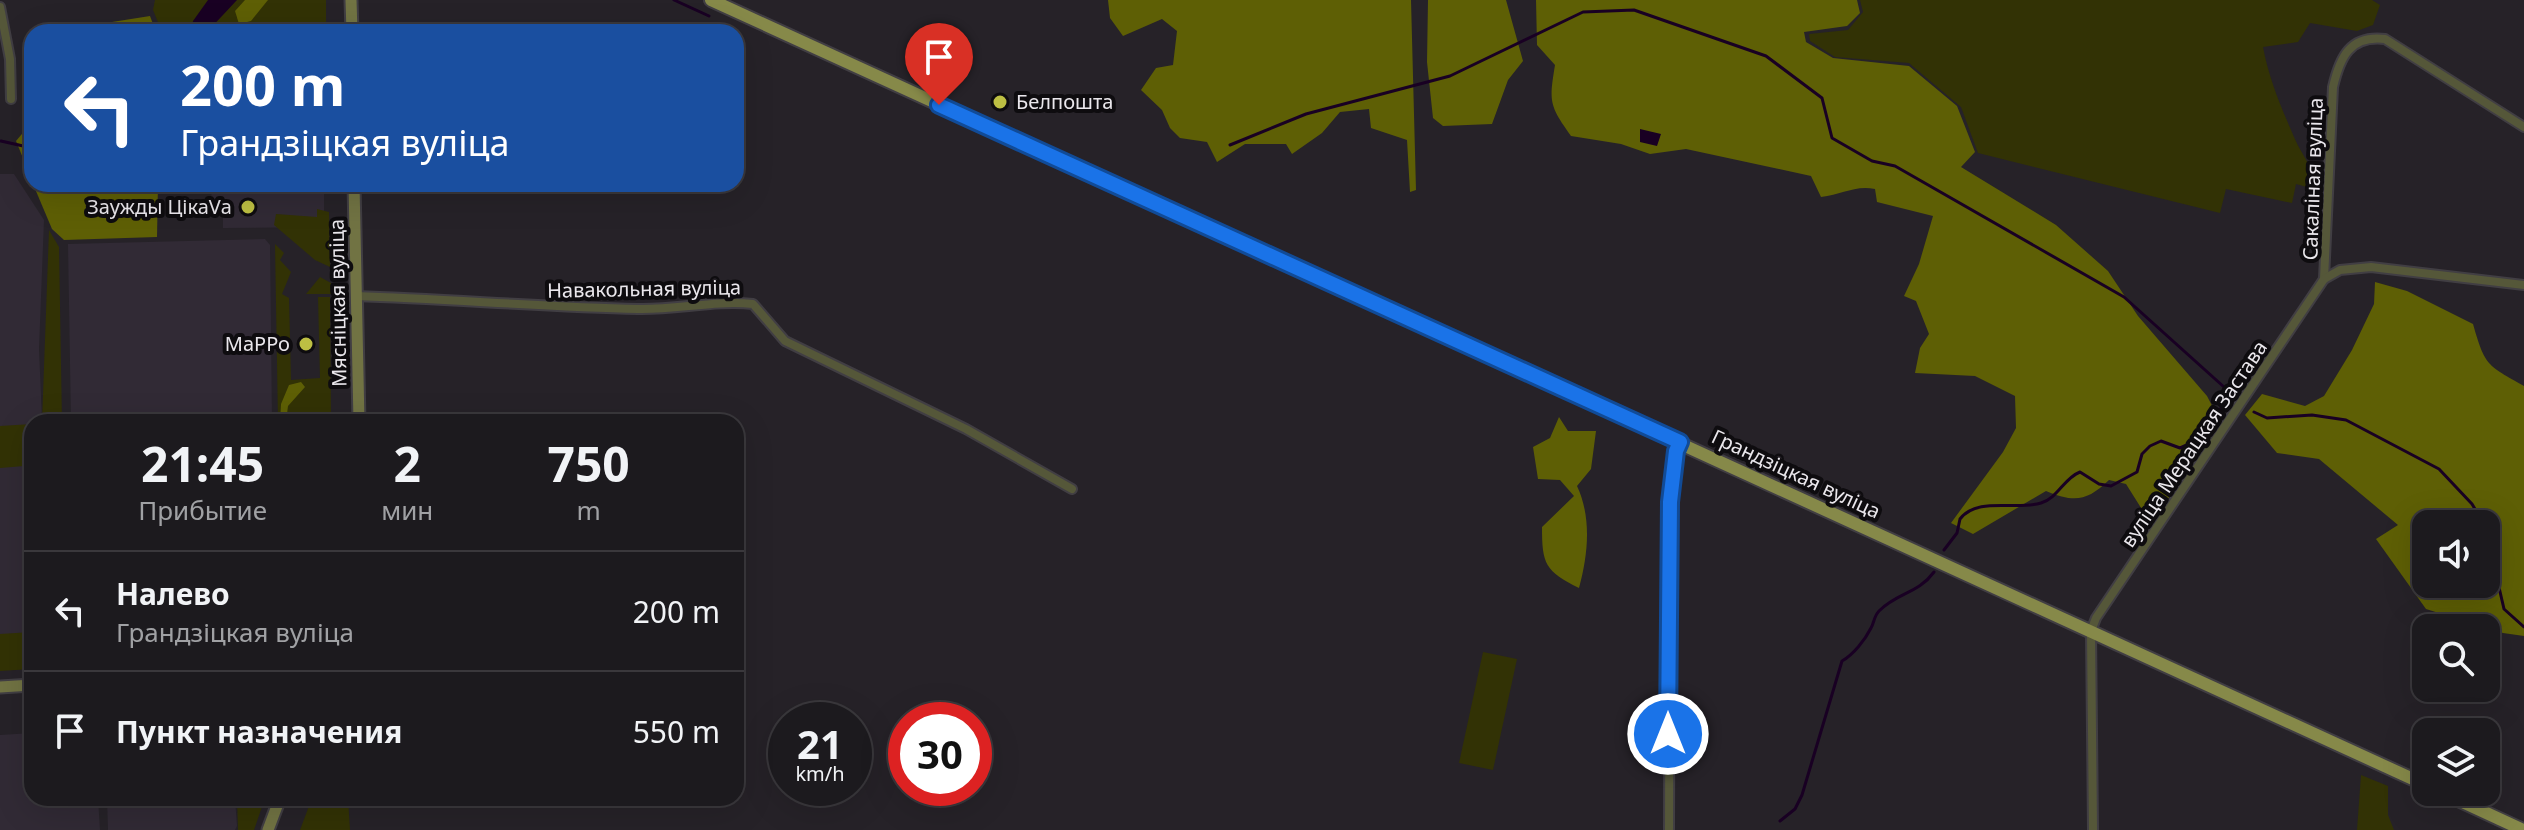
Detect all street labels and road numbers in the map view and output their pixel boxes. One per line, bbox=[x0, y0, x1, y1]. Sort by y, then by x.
street label: Сакаліная вуліца bbox=[2296, 97, 2329, 261]
street label: Мясніцкая вуліца bbox=[323, 219, 352, 387]
street label: Навакольная вуліца bbox=[547, 273, 741, 304]
street label: вуліца Мерацкая Застава bbox=[2114, 335, 2273, 552]
street label: Грандзіцкая вуліца bbox=[1708, 423, 1885, 524]

